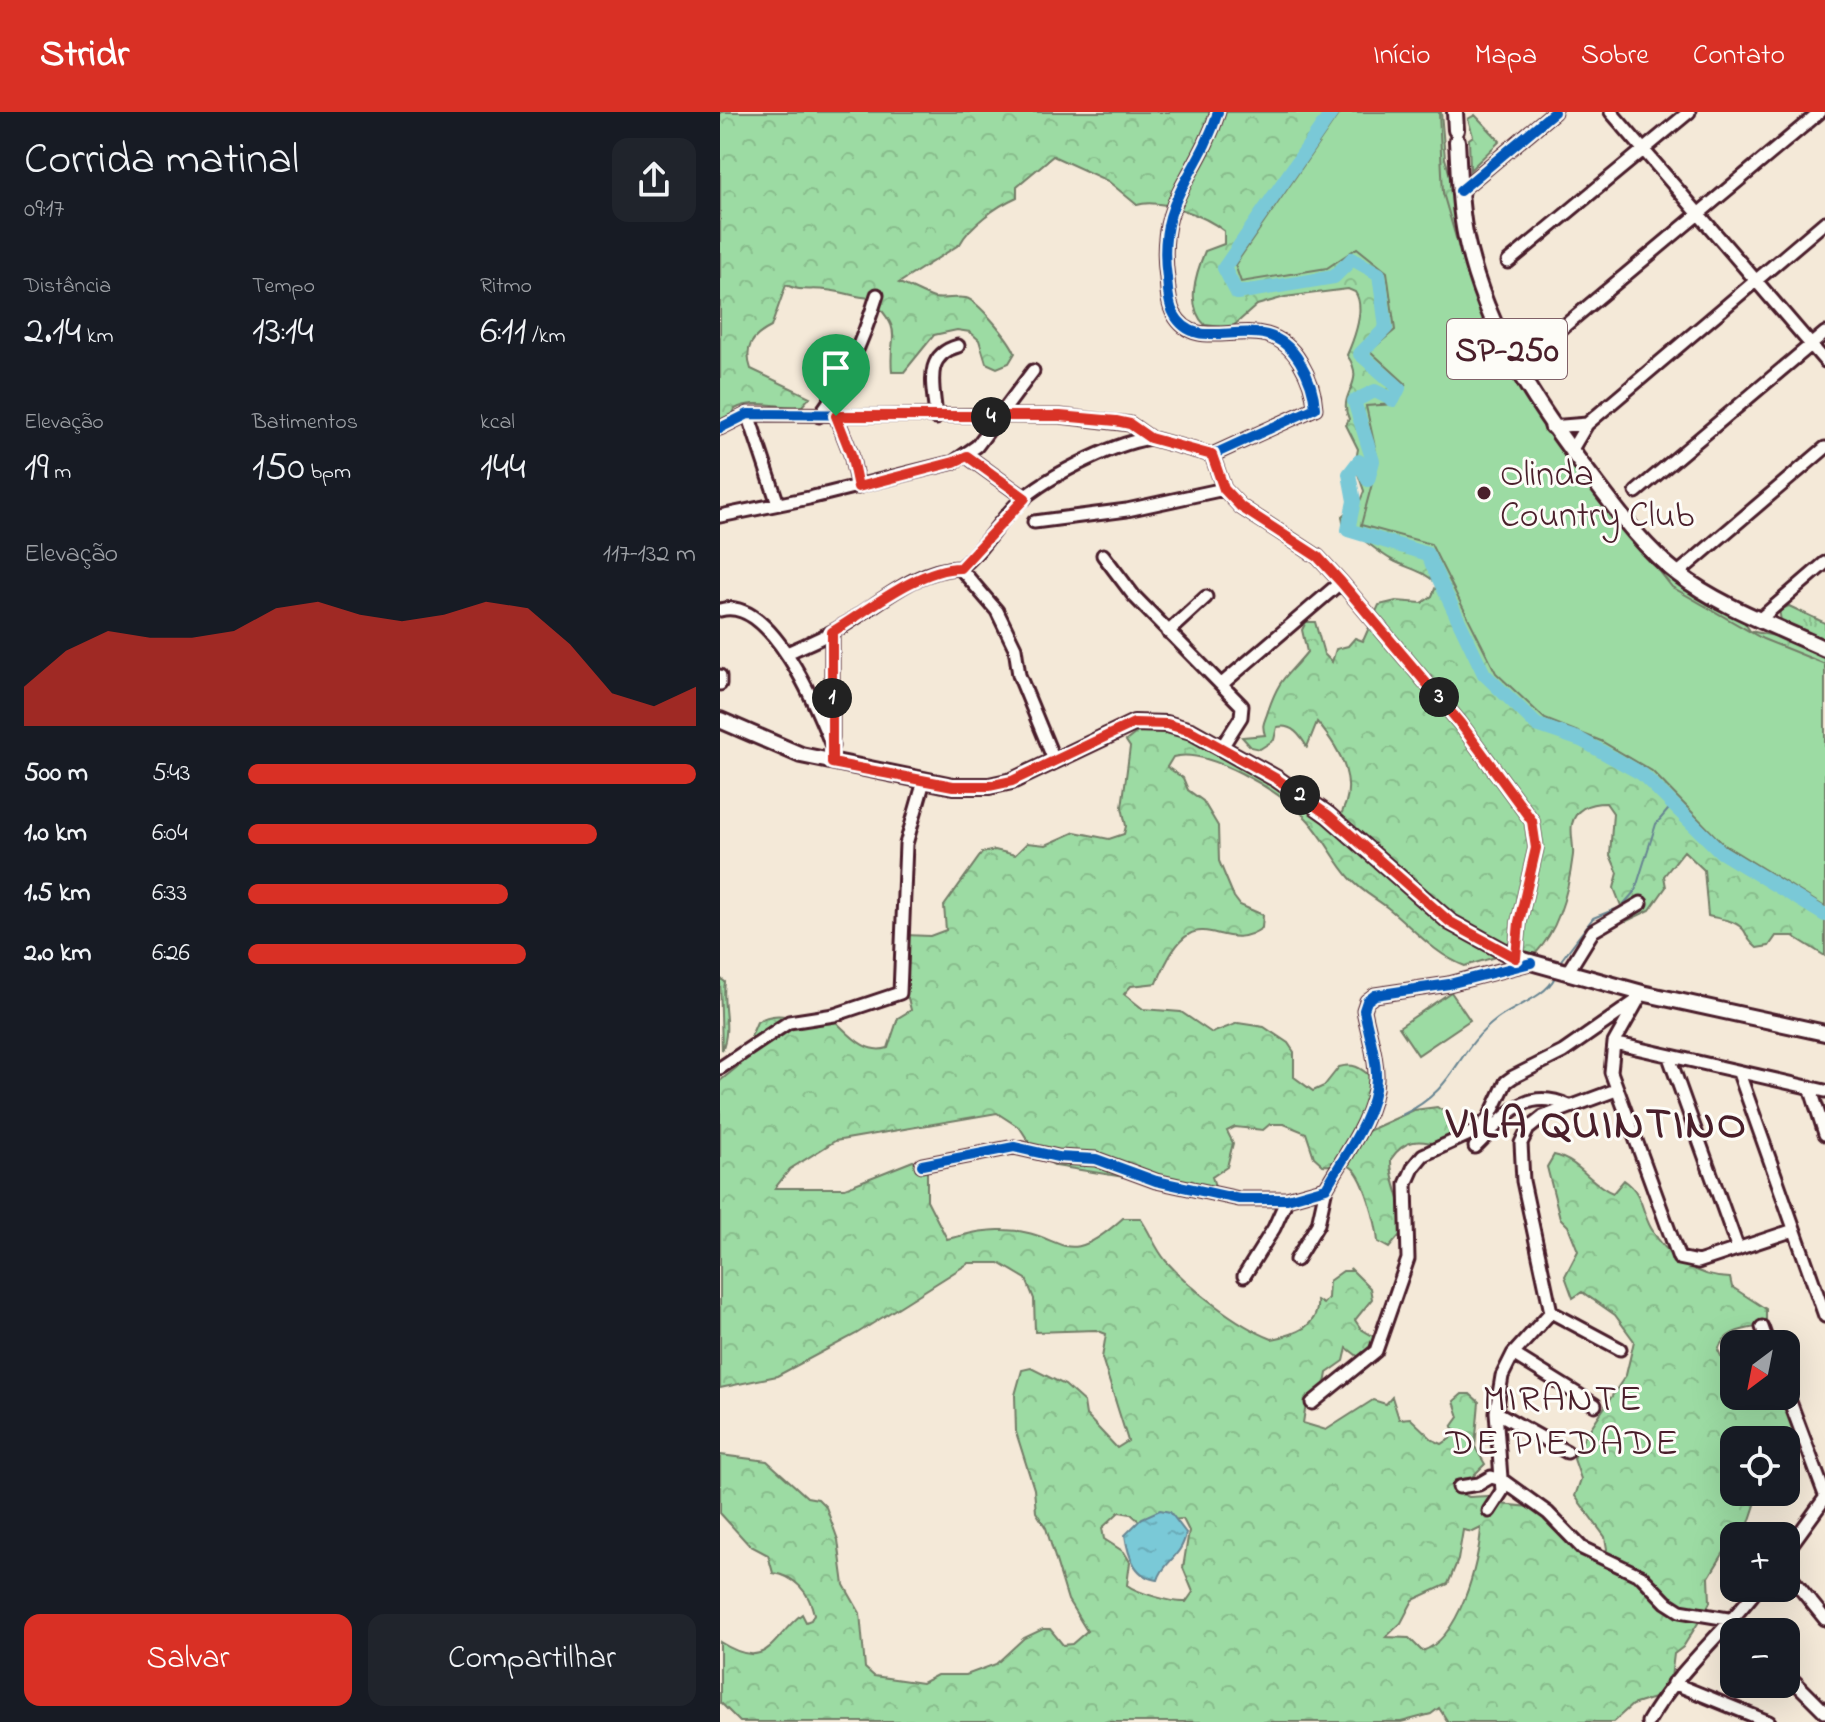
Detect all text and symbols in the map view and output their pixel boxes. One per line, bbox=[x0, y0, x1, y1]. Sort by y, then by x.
text: Stridr bbox=[40, 28, 129, 84]
text: Início bbox=[1373, 36, 1431, 77]
text: Mapa bbox=[1475, 36, 1537, 77]
text: Sobre bbox=[1581, 36, 1649, 77]
text: Contato bbox=[1693, 36, 1785, 77]
text: Corrida matinal bbox=[24, 129, 299, 193]
button: share bbox=[612, 138, 696, 222]
text: 09:17 bbox=[24, 191, 64, 229]
text: Distância bbox=[24, 271, 111, 303]
text: Tempo bbox=[252, 271, 315, 303]
text: Ritmo bbox=[480, 271, 532, 303]
text: 2.14 bbox=[24, 303, 81, 362]
text: 13:14 bbox=[252, 303, 314, 362]
text: 6:11 bbox=[480, 303, 526, 362]
road number: SP-250 bbox=[1447, 319, 1567, 379]
text: km bbox=[81, 321, 113, 353]
text: /km bbox=[526, 321, 565, 353]
pin bbox=[802, 334, 870, 416]
icon: arrive bbox=[814, 346, 858, 390]
pin: 4 bbox=[971, 397, 1011, 437]
text: 4 bbox=[986, 401, 996, 433]
text: Elevação bbox=[24, 407, 104, 439]
text: Batimentos bbox=[252, 407, 358, 439]
text: kcal bbox=[480, 407, 515, 439]
text: 19 bbox=[24, 439, 49, 498]
text: 150 bbox=[252, 439, 305, 498]
text: 144 bbox=[480, 439, 526, 498]
place label: Olinda Country Club bbox=[1500, 450, 1694, 544]
text: m bbox=[49, 457, 71, 489]
text: bpm bbox=[305, 457, 351, 489]
marker: Olinda Country Club bbox=[1475, 484, 1493, 502]
text: Elevação bbox=[24, 536, 118, 574]
text: 117–132 m bbox=[603, 536, 696, 574]
pin: 3 bbox=[1419, 677, 1459, 717]
pin: 1 bbox=[812, 678, 852, 718]
text: 3 bbox=[1434, 681, 1444, 713]
text: 1 bbox=[829, 682, 836, 714]
text: 500 m bbox=[24, 755, 88, 793]
text: 5:43 bbox=[152, 755, 191, 793]
pin: 2 bbox=[1280, 775, 1320, 815]
text: 2 bbox=[1295, 779, 1305, 811]
text: 1.0 km bbox=[24, 815, 87, 853]
text: 6:04 bbox=[152, 815, 188, 853]
text: 1.5 km bbox=[24, 875, 91, 913]
text: 6:33 bbox=[152, 875, 187, 913]
text: 2.0 km bbox=[24, 935, 92, 973]
text: 6:26 bbox=[152, 935, 190, 973]
district label: VILA QUINTINO bbox=[1445, 1094, 1748, 1158]
north arrow bbox=[1720, 1330, 1800, 1410]
map controls bbox=[1720, 1330, 1800, 1698]
district label: MIRANTE DE PIEDADE bbox=[1445, 1373, 1680, 1473]
button: locate bbox=[1720, 1426, 1800, 1506]
button: + bbox=[1720, 1522, 1800, 1602]
button: Salvar bbox=[24, 1614, 352, 1706]
button: Compartilhar bbox=[368, 1614, 696, 1706]
button: − bbox=[1720, 1618, 1800, 1698]

